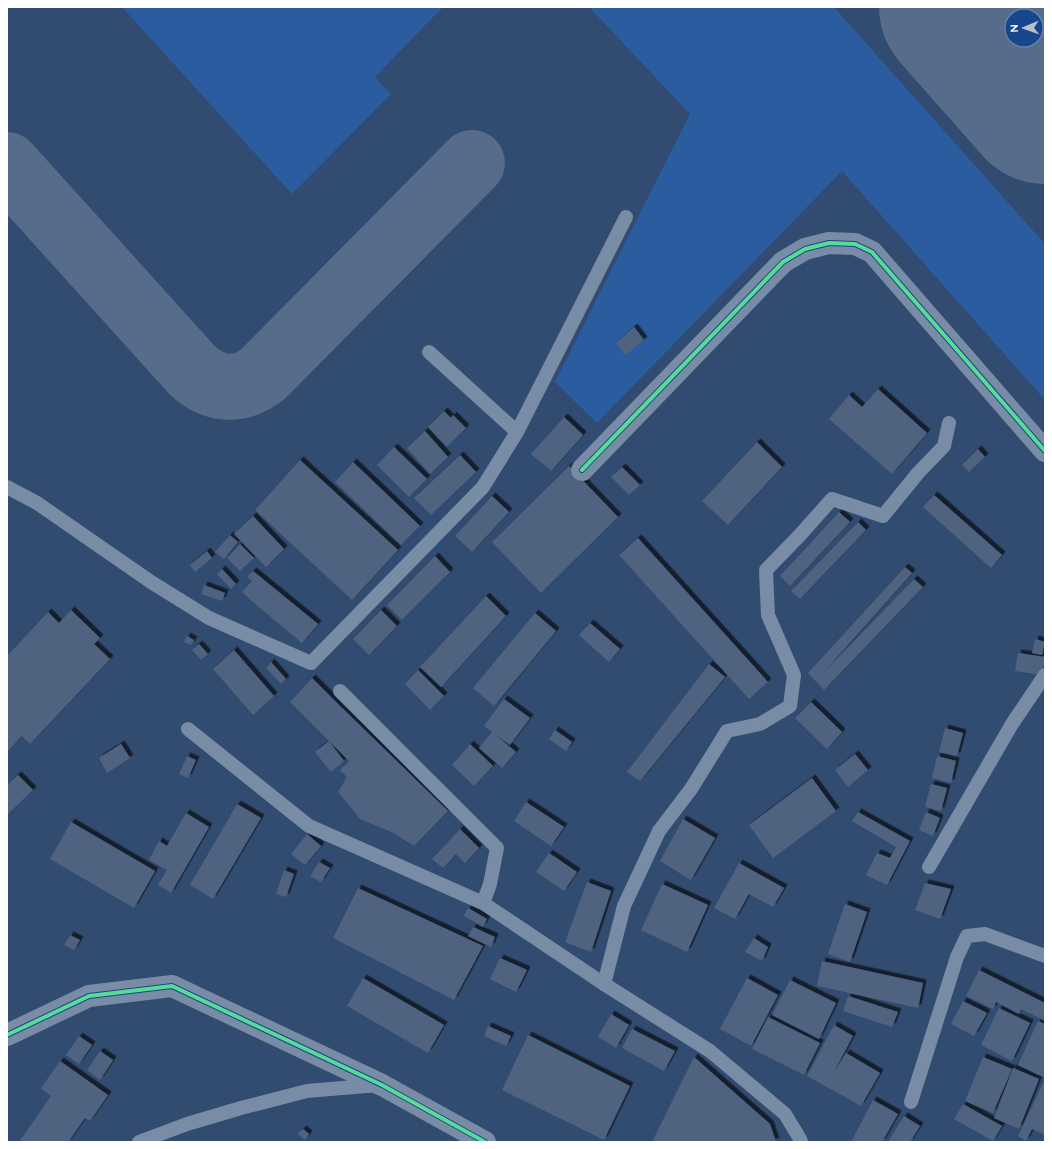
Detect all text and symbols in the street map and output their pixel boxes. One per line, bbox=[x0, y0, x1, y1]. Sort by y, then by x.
north arrow bbox=[1004, 8, 1044, 48]
text: N bbox=[1007, 24, 1021, 33]

